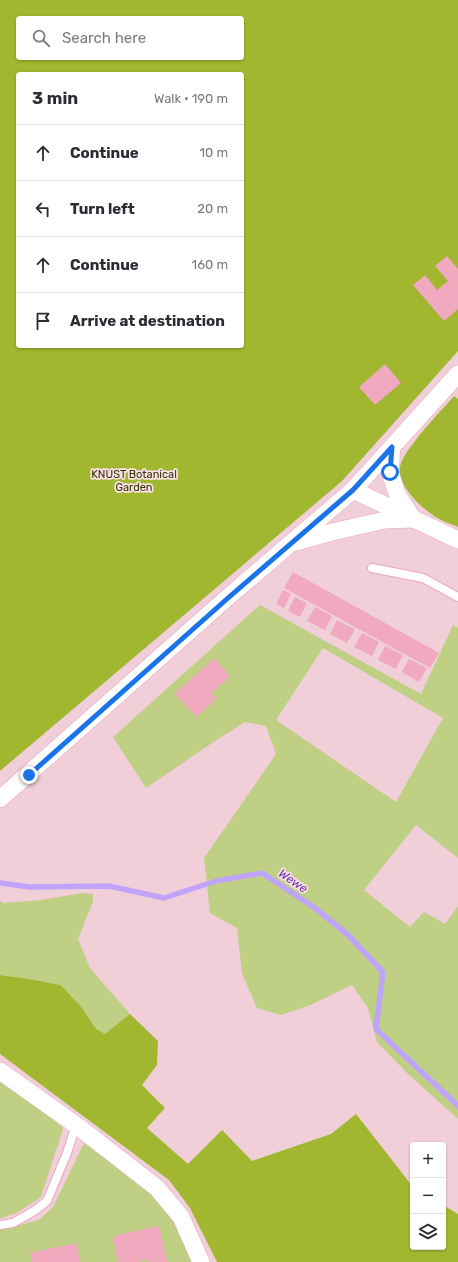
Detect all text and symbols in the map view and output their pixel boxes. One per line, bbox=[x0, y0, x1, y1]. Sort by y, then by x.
search box bbox=[16, 16, 244, 60]
icon: search bbox=[30, 27, 52, 49]
text: Search here bbox=[62, 29, 146, 47]
text: 3 min bbox=[32, 88, 78, 108]
text: Walk · 190 m bbox=[154, 91, 228, 106]
icon: ahead bbox=[32, 142, 54, 164]
text: Continue bbox=[70, 144, 139, 162]
text: 10 m bbox=[199, 145, 228, 160]
icon: left bbox=[32, 198, 54, 220]
text: Turn left bbox=[70, 200, 135, 218]
text: 20 m bbox=[197, 201, 228, 216]
icon: ahead bbox=[32, 254, 54, 276]
text: Continue bbox=[70, 256, 139, 274]
text: 160 m bbox=[192, 257, 228, 272]
icon: arrive bbox=[32, 310, 54, 332]
text: Arrive at destination bbox=[70, 312, 225, 330]
route start bbox=[381, 463, 399, 481]
park label: KNUST Botanical Garden bbox=[91, 468, 177, 494]
route end bbox=[20, 766, 38, 784]
water label: Wewe bbox=[276, 866, 310, 896]
map controls bbox=[410, 1142, 446, 1250]
button: + bbox=[410, 1142, 446, 1178]
button: − bbox=[410, 1178, 446, 1214]
button: layers bbox=[410, 1214, 446, 1250]

